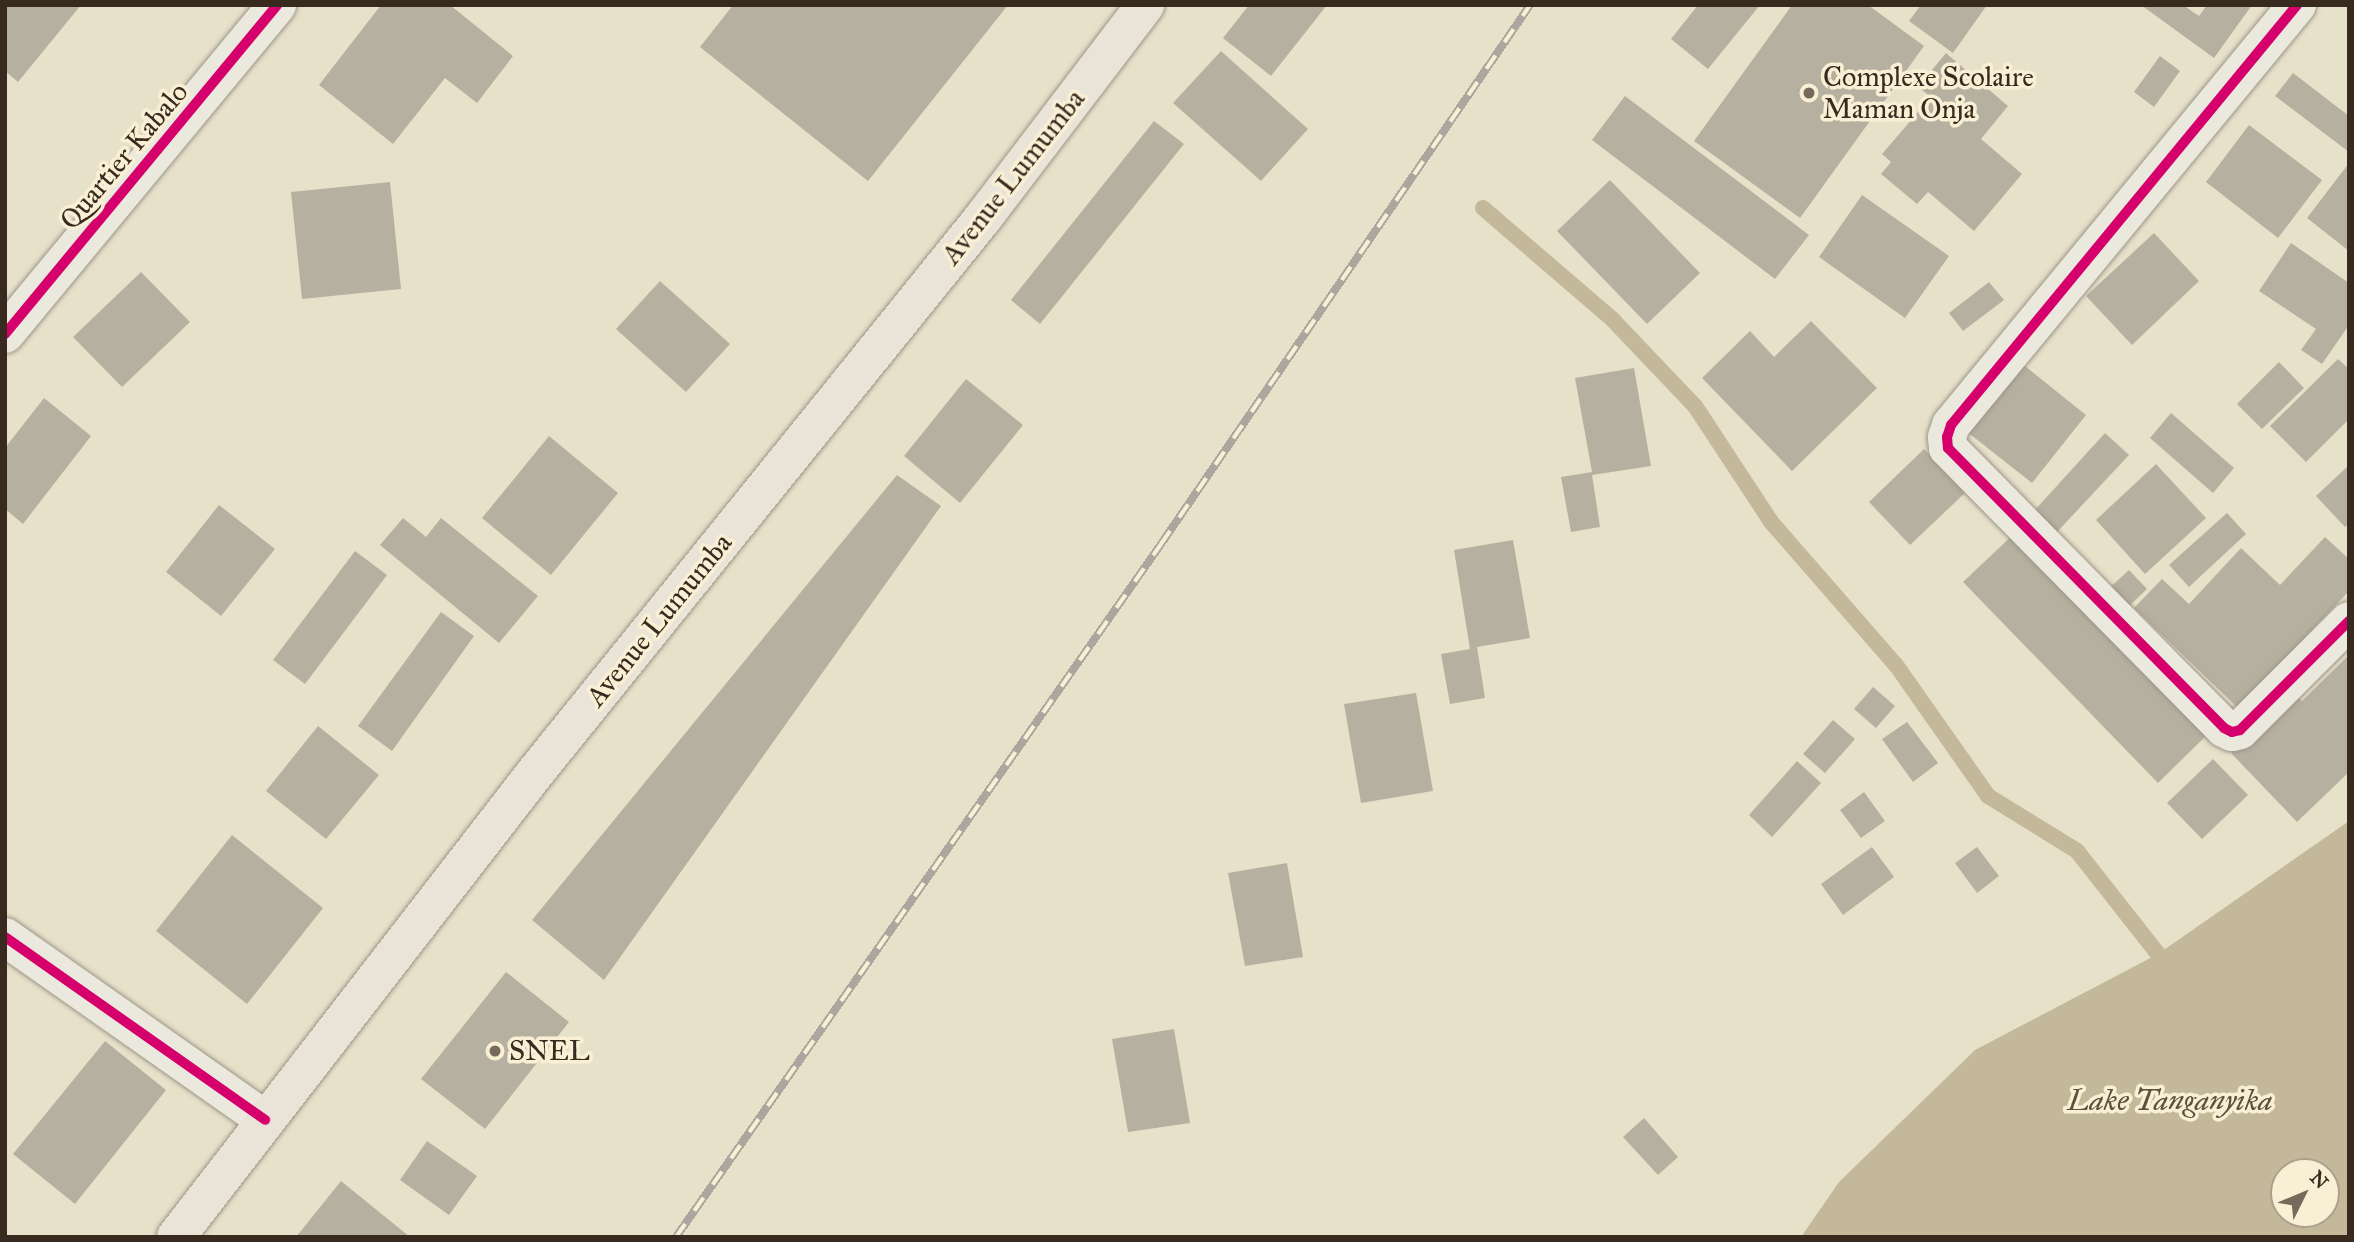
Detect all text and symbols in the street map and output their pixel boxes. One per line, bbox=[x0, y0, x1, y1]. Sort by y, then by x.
place label: Complexe Scolaire Maman Onja bbox=[1823, 60, 2034, 126]
street label: Quartier Kabalo bbox=[53, 76, 195, 236]
street label: Avenue Lumumba bbox=[934, 83, 1092, 271]
marker: Complexe Scolaire Maman Onja bbox=[1801, 85, 1817, 101]
street label: Avenue Lumumba bbox=[579, 527, 739, 713]
place label: SNEL bbox=[509, 1034, 590, 1068]
marker: SNEL bbox=[487, 1043, 503, 1059]
water label: Lake Tanganyika bbox=[2067, 1082, 2273, 1118]
north arrow bbox=[2270, 1158, 2340, 1228]
text: N bbox=[2305, 1166, 2333, 1193]

